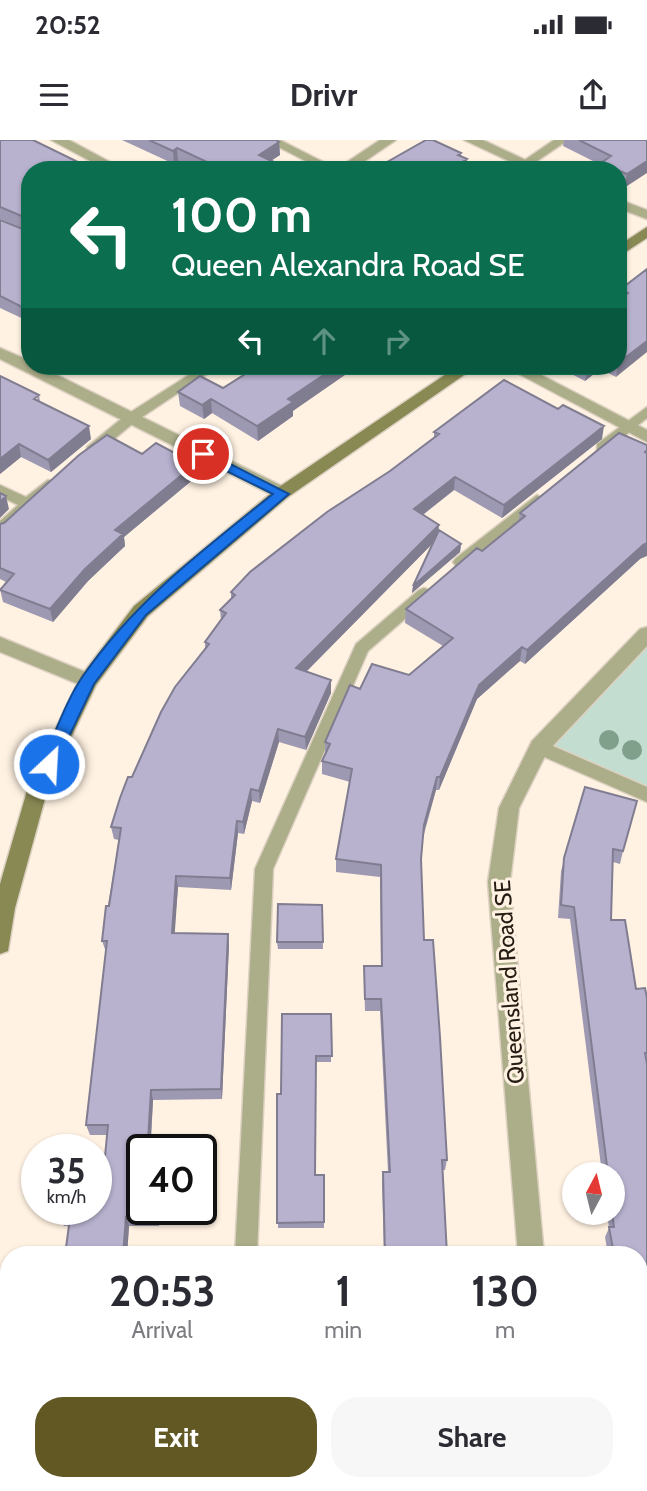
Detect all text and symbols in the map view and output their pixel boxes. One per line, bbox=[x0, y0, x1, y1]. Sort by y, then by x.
text: 20:52 bbox=[35, 9, 101, 41]
text: Drivr bbox=[290, 75, 357, 114]
icon: menu bbox=[35, 76, 73, 114]
icon: share bbox=[574, 76, 612, 114]
text: 100 m bbox=[171, 185, 312, 244]
icon: left bbox=[56, 189, 147, 280]
text: Queen Alexandra Road SE bbox=[171, 245, 525, 284]
icon: left bbox=[232, 322, 270, 360]
icon: ahead bbox=[305, 322, 343, 360]
icon: right bbox=[378, 322, 416, 360]
pin bbox=[173, 424, 233, 484]
icon: arrive bbox=[184, 435, 222, 473]
position arrow bbox=[12, 727, 86, 801]
street label: Queensland Road SE bbox=[488, 879, 530, 1085]
speed limit sign: 40 bbox=[126, 1134, 217, 1225]
text: 35 bbox=[48, 1149, 85, 1192]
north arrow bbox=[562, 1162, 625, 1225]
map controls bbox=[562, 1162, 625, 1225]
text: km/h bbox=[47, 1186, 86, 1208]
text: 20:53 bbox=[109, 1265, 215, 1317]
text: 1 bbox=[336, 1265, 351, 1317]
text: 130 bbox=[471, 1265, 539, 1317]
text: Arrival bbox=[132, 1316, 193, 1344]
text: min bbox=[324, 1316, 362, 1344]
text: m bbox=[495, 1316, 515, 1344]
button: Exit bbox=[35, 1397, 317, 1477]
button: Share bbox=[331, 1397, 613, 1477]

